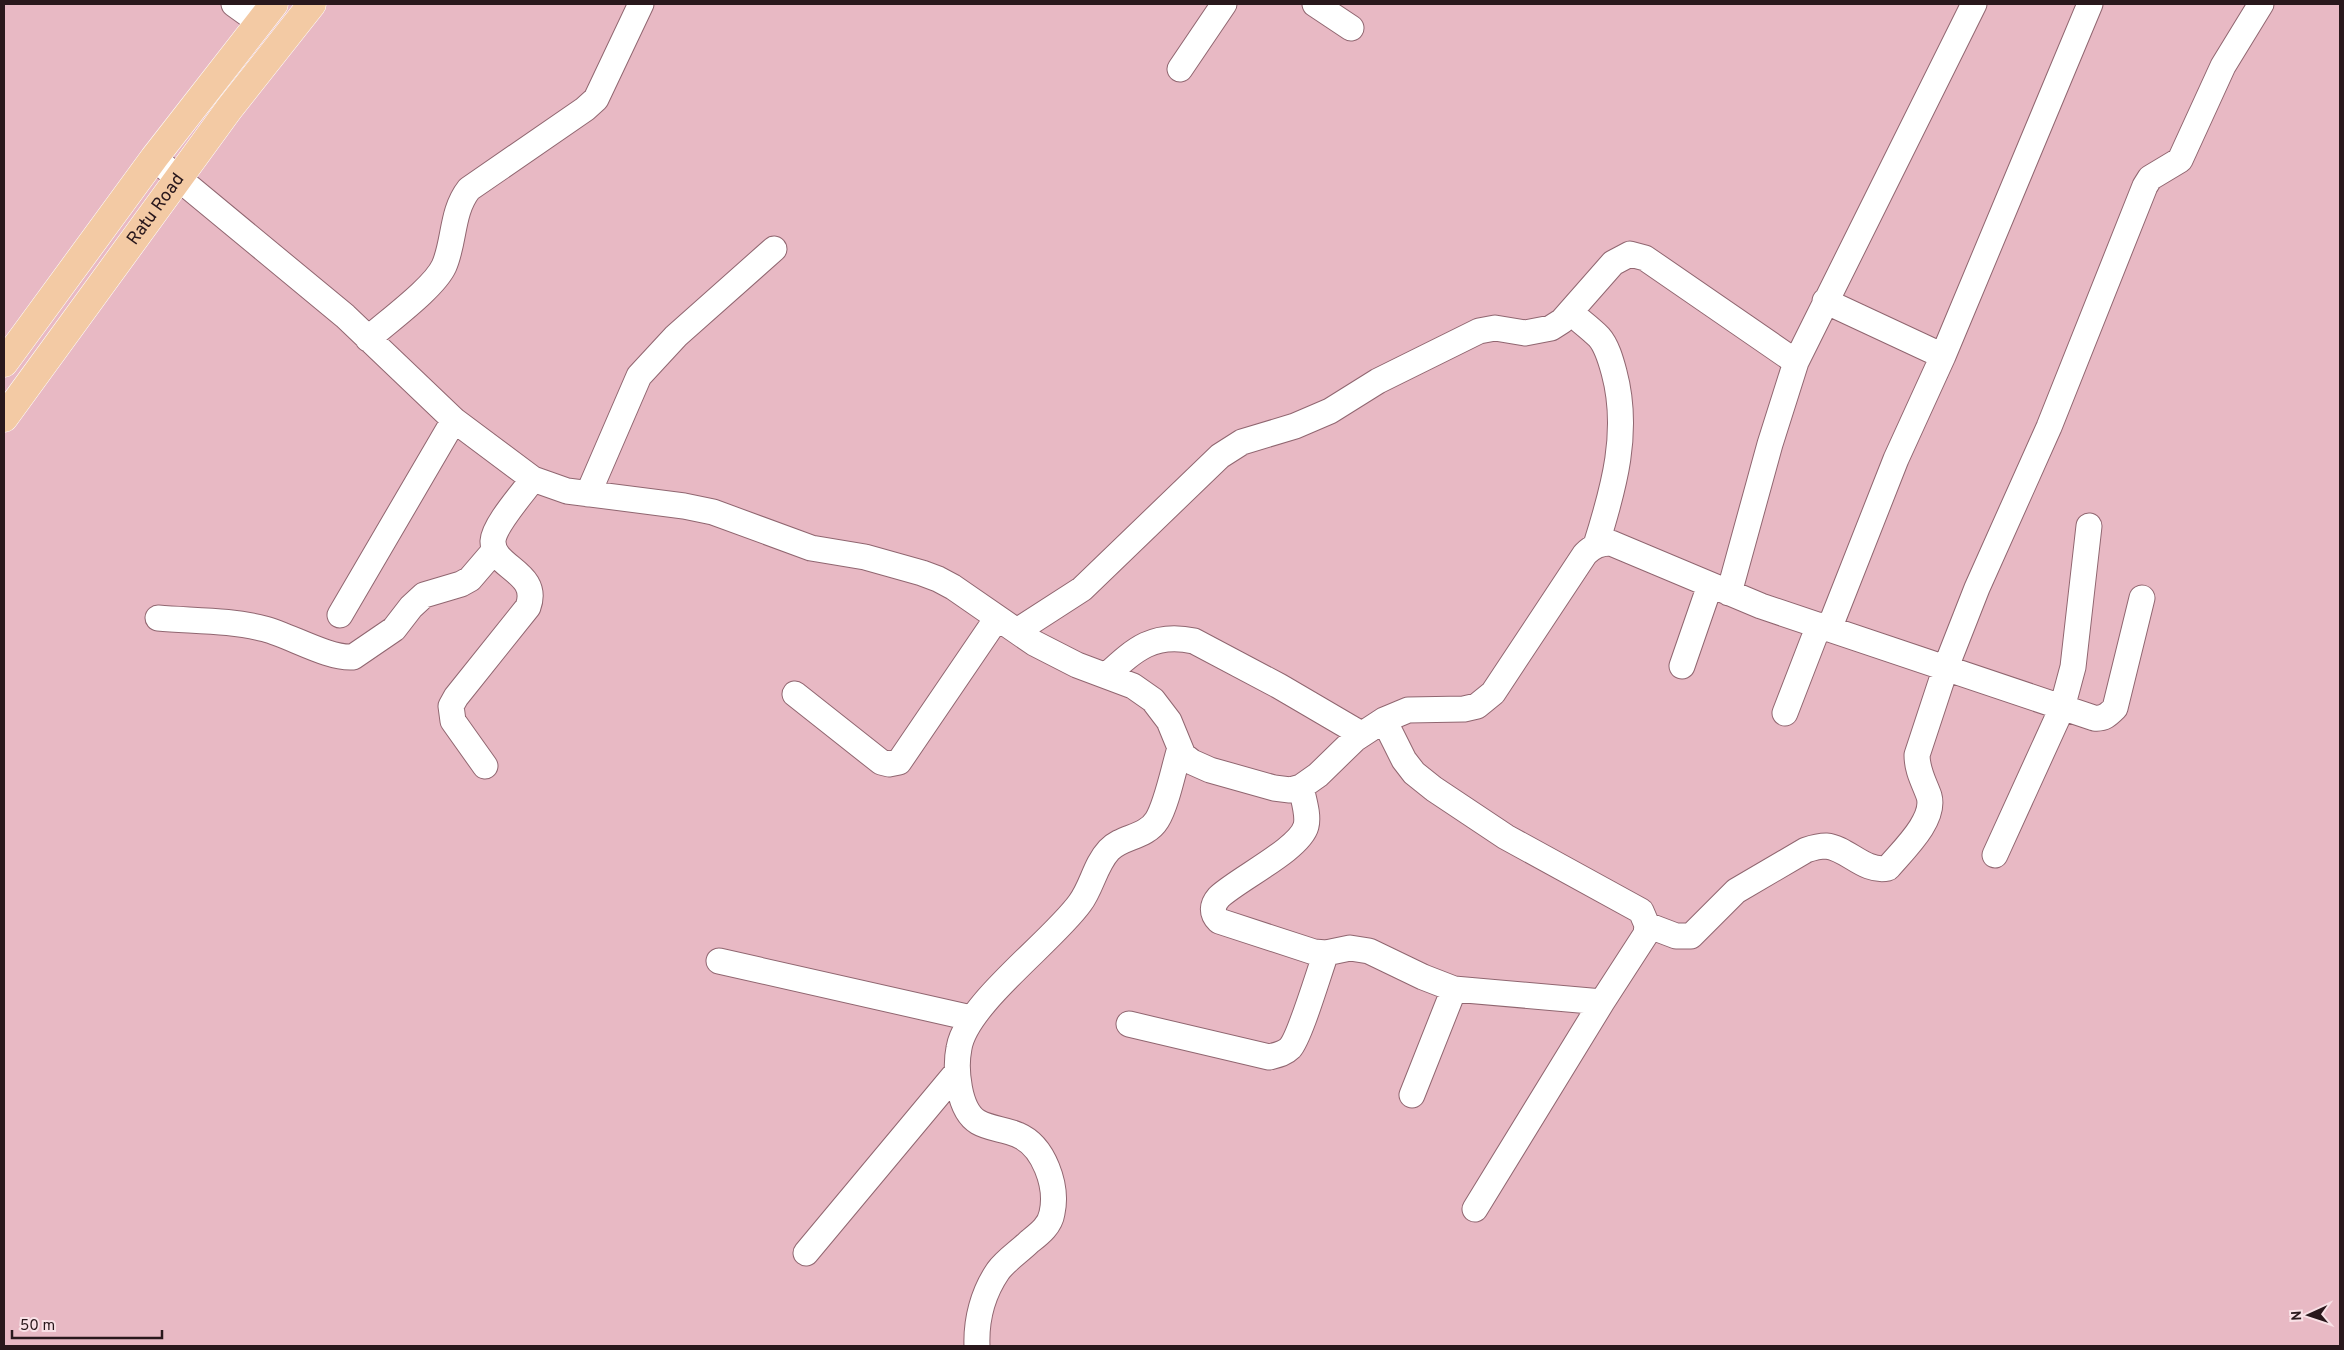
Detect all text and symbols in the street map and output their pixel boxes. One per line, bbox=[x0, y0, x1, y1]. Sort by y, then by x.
street label: Ratu Road bbox=[122, 169, 190, 250]
north arrow bbox=[2284, 1290, 2334, 1340]
scale bar bbox=[12, 1308, 162, 1340]
text: N bbox=[2289, 1310, 2306, 1321]
text: 50 m bbox=[20, 1317, 55, 1336]

